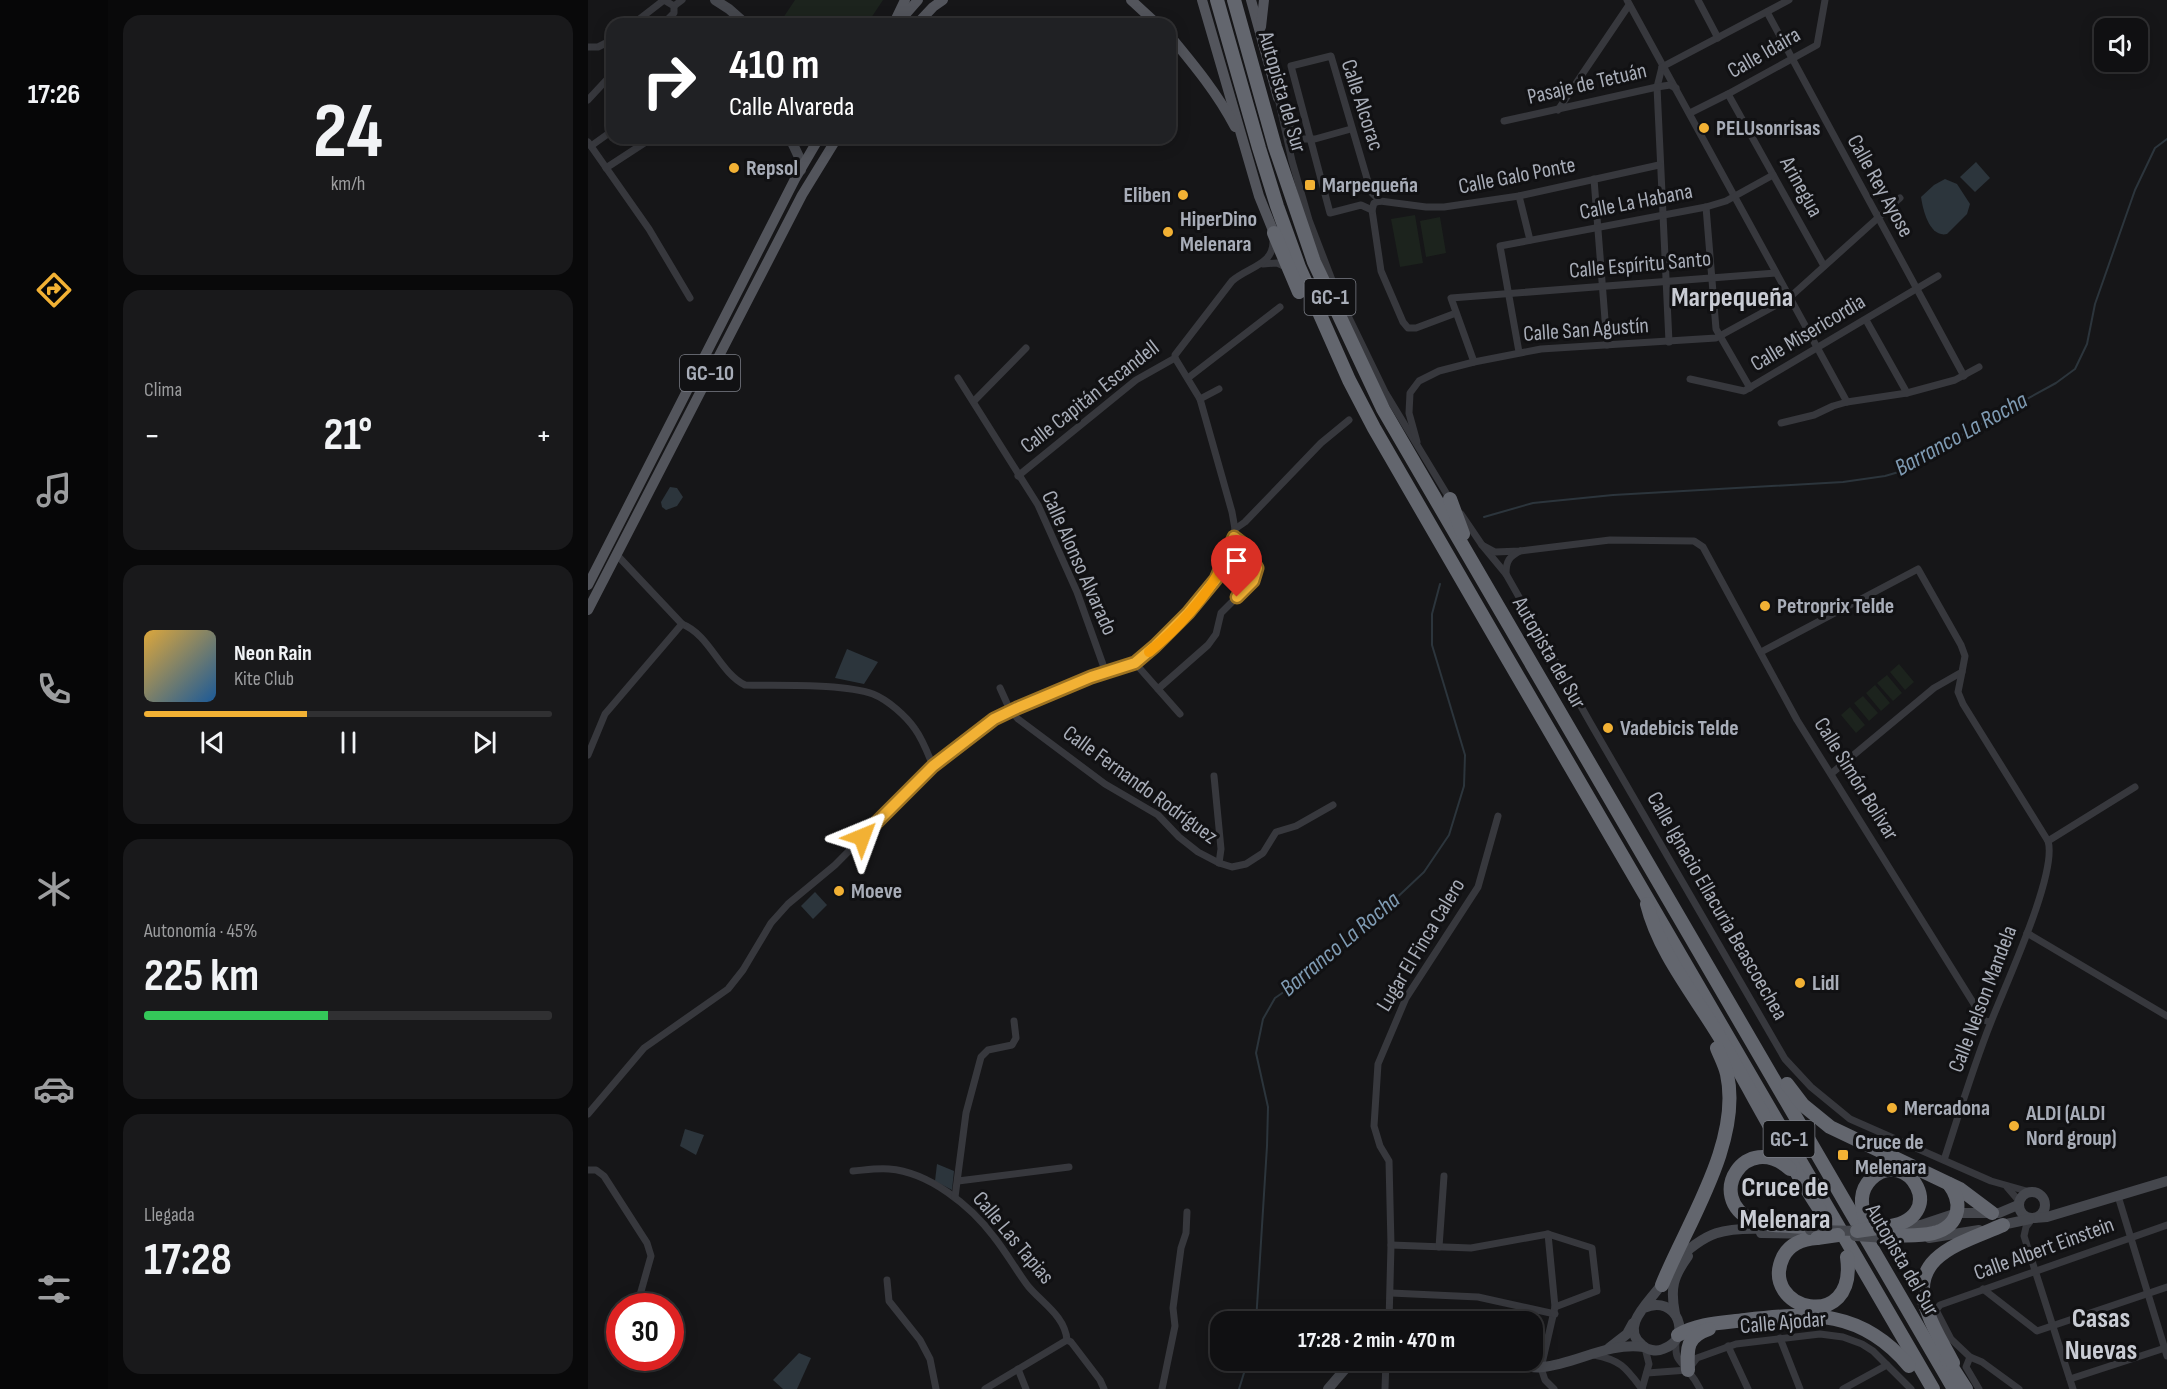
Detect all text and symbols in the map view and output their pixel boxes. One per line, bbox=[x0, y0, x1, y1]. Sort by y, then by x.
map controls bbox=[2094, 18, 2148, 72]
button: sound bbox=[2094, 18, 2148, 72]
street label: Calle Idaira bbox=[1723, 21, 1805, 85]
street label: Autopista del Sur bbox=[1252, 27, 1312, 156]
text: 410 m bbox=[729, 40, 819, 91]
icon: right bbox=[630, 42, 708, 120]
street label: Calle Alcorac bbox=[1335, 56, 1389, 154]
street label: Pasaje de Tetuán bbox=[1525, 57, 1649, 111]
text: 17:26 bbox=[28, 79, 80, 111]
text: 24 bbox=[313, 86, 383, 179]
text: Calle Alvareda bbox=[729, 91, 854, 123]
place label: PELUsonrisas bbox=[1716, 115, 1820, 142]
marker: PELUsonrisas bbox=[1697, 121, 1711, 135]
street label: Calle Rey Ayose bbox=[1841, 130, 1919, 242]
street label: Calle Galo Ponte bbox=[1456, 151, 1578, 201]
street label: Arinegua bbox=[1773, 151, 1829, 222]
place label: Repsol bbox=[746, 155, 798, 182]
marker: Repsol bbox=[727, 161, 741, 175]
text: km/h bbox=[331, 172, 365, 196]
place label: Marpequeña bbox=[1322, 172, 1418, 199]
marker: Marpequeña bbox=[1303, 178, 1317, 192]
street label: Calle La Habana bbox=[1577, 178, 1695, 226]
place label: Eliben bbox=[1123, 182, 1171, 209]
marker: Eliben bbox=[1176, 188, 1190, 202]
place label: HiperDino Melenara bbox=[1180, 206, 1257, 258]
marker: HiperDino Melenara bbox=[1161, 225, 1175, 239]
street label: Calle Espíritu Santo bbox=[1568, 245, 1712, 285]
icon: directions bbox=[33, 269, 75, 311]
road number: GC-1 bbox=[1304, 279, 1356, 315]
district label: Marpequeña bbox=[1671, 281, 1793, 314]
street label: Calle Misericordia bbox=[1746, 288, 1870, 378]
street label: Calle San Agustín bbox=[1522, 312, 1650, 348]
street label: Calle Capitán Escandell bbox=[1015, 334, 1165, 460]
road number: GC-10 bbox=[680, 355, 740, 391]
text: Clima bbox=[144, 378, 182, 402]
water label: Barranco La Rocha bbox=[1889, 385, 2033, 482]
text: 21° bbox=[324, 408, 372, 463]
text: − bbox=[144, 416, 160, 456]
text: + bbox=[536, 416, 552, 456]
icon: music bbox=[33, 469, 75, 511]
street label: Calle Alonso Alvarado bbox=[1035, 487, 1123, 639]
pin bbox=[1211, 535, 1262, 597]
icon: arrive bbox=[1220, 544, 1253, 577]
street label: Autopista del Sur bbox=[1506, 591, 1592, 714]
place label: Petroprix Telde bbox=[1777, 593, 1894, 620]
marker: Petroprix Telde bbox=[1758, 599, 1772, 613]
text: Neon Rain bbox=[234, 640, 312, 667]
text: Kite Club bbox=[234, 667, 294, 691]
icon: phone bbox=[33, 668, 75, 710]
street label: Calle Simón Bolivar bbox=[1808, 713, 1904, 845]
place label: Vadebicis Telde bbox=[1620, 715, 1739, 742]
street label: Calle Fernando Rodríguez bbox=[1057, 720, 1223, 850]
marker: Vadebicis Telde bbox=[1601, 721, 1615, 735]
icon: previous bbox=[196, 726, 229, 759]
icon: pause bbox=[332, 726, 365, 759]
icon: next bbox=[468, 726, 501, 759]
street label: Calle Ignacio Ellacuria Beascoechea bbox=[1641, 787, 1793, 1025]
position arrow bbox=[830, 805, 894, 869]
icon: climate bbox=[33, 868, 75, 910]
street label: Lugar El Finca Calero bbox=[1371, 874, 1471, 1016]
place label: Moeve bbox=[851, 878, 902, 905]
marker: Moeve bbox=[832, 884, 846, 898]
water label: Barranco La Rocha bbox=[1274, 885, 1406, 1003]
text: Autonomía · 45% bbox=[144, 919, 258, 943]
street label: Calle Nelson Mandela bbox=[1943, 922, 2023, 1076]
text: 225 km bbox=[144, 949, 259, 1004]
place label: Lidl bbox=[1812, 970, 1839, 997]
marker: Lidl bbox=[1793, 976, 1807, 990]
icon: car bbox=[33, 1068, 75, 1110]
place label: Mercadona bbox=[1904, 1095, 1990, 1122]
place label: ALDI (ALDI Nord group) bbox=[2025, 1100, 2117, 1152]
marker: Mercadona bbox=[1885, 1101, 1899, 1115]
marker: ALDI (ALDI Nord group) bbox=[2007, 1119, 2021, 1133]
road number: GC-1 bbox=[1764, 1121, 1814, 1157]
place label: Cruce de Melenara bbox=[1855, 1129, 1926, 1181]
marker: Cruce de Melenara bbox=[1836, 1148, 1850, 1162]
district label: Cruce de Melenara bbox=[1740, 1171, 1830, 1236]
street label: Calle Las Tapias bbox=[966, 1186, 1060, 1290]
street label: Autopista del Sur bbox=[1859, 1198, 1945, 1321]
text: Llegada bbox=[144, 1203, 195, 1227]
street label: Calle Albert Einstein bbox=[1970, 1211, 2118, 1287]
text: 17:28 bbox=[144, 1233, 232, 1288]
icon: filters bbox=[33, 1268, 75, 1310]
speed limit sign: 30 bbox=[606, 1293, 684, 1371]
district label: Casas Nuevas bbox=[2065, 1302, 2137, 1367]
street label: Calle Ajodar bbox=[1739, 1306, 1827, 1340]
text: 17:28 · 2 min · 470 m bbox=[1298, 1327, 1455, 1354]

